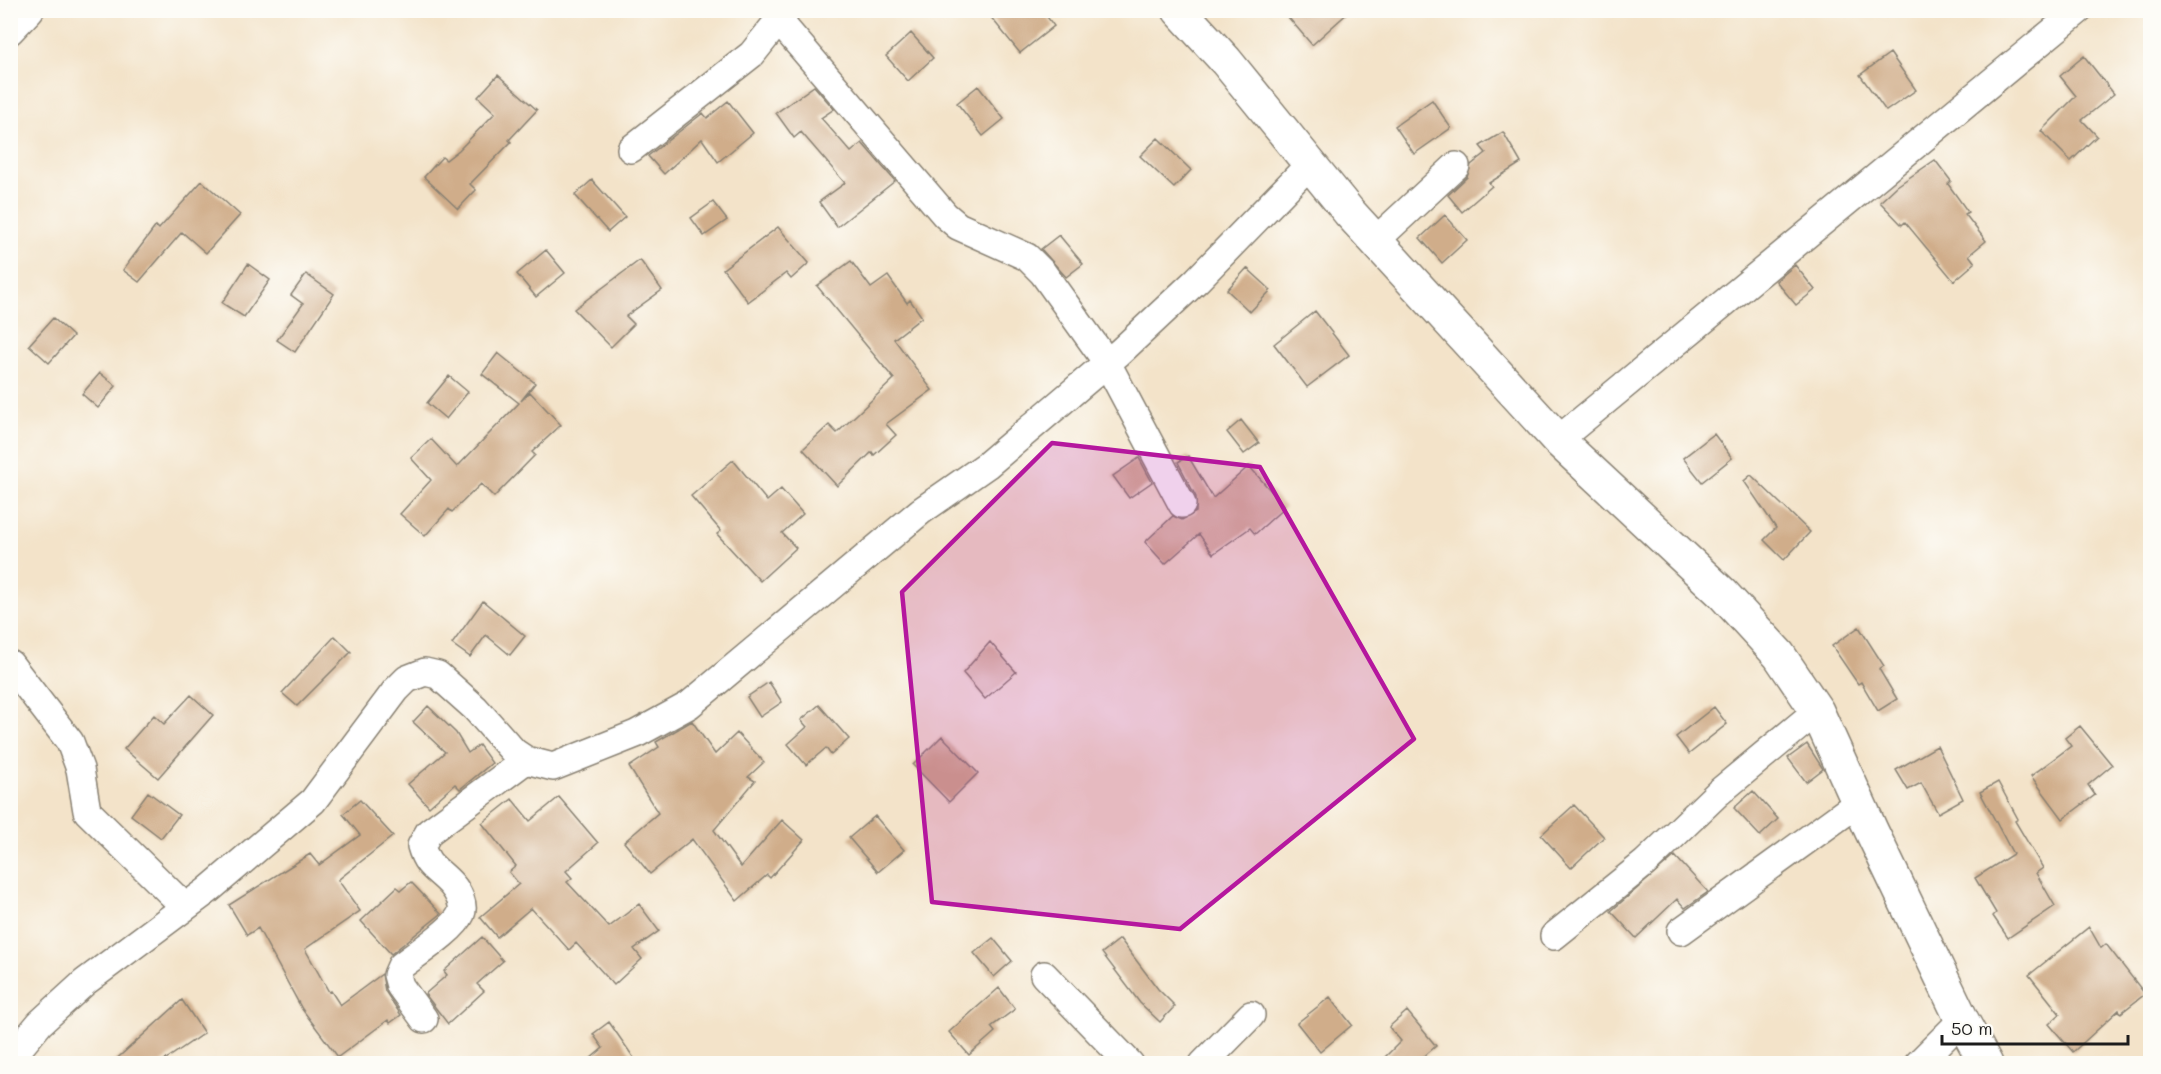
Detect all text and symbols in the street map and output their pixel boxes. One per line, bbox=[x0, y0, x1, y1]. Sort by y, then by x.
scale bar bbox=[1942, 1008, 2128, 1046]
text: 50 m bbox=[1951, 1016, 1993, 1040]

